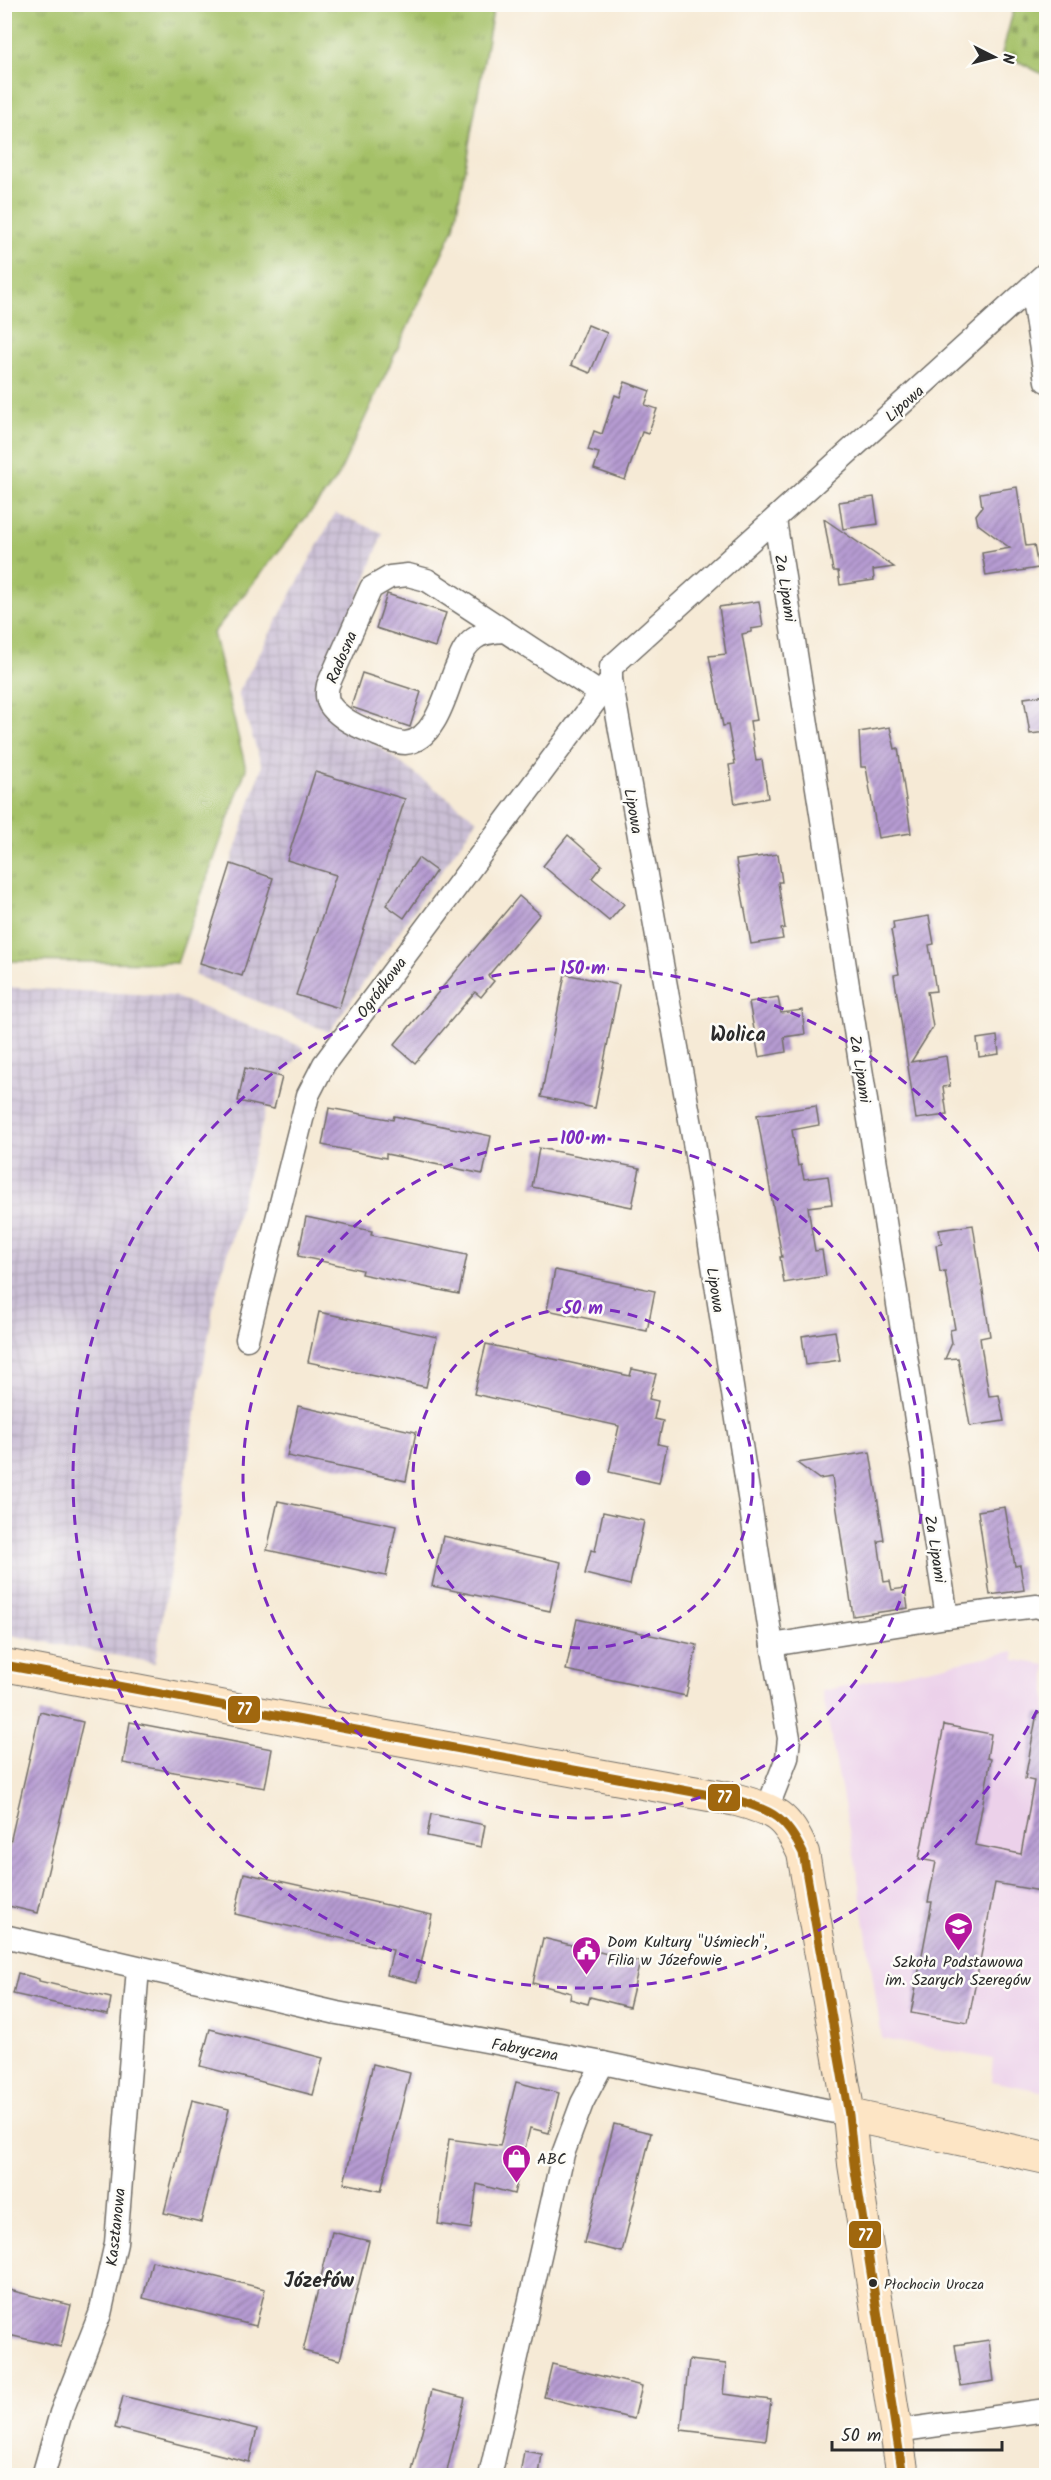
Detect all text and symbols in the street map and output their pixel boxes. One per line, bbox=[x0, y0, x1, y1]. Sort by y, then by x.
north arrow bbox=[964, 27, 1024, 87]
text: N bbox=[994, 52, 1020, 65]
street label: Lipowa bbox=[880, 380, 930, 429]
street label: Za Lipami bbox=[767, 553, 802, 625]
street label: Radosna bbox=[320, 627, 365, 688]
street label: Lipowa bbox=[616, 787, 649, 836]
street label: Ogródkowa bbox=[351, 952, 414, 1024]
text: 150 m bbox=[560, 955, 606, 984]
district label: Wolica bbox=[710, 1020, 766, 1052]
street label: Za Lipami bbox=[842, 1034, 877, 1106]
text: 100 m bbox=[560, 1125, 606, 1154]
street label: Lipowa bbox=[699, 1266, 730, 1315]
text: 50 m bbox=[562, 1295, 603, 1324]
centre of rings bbox=[573, 1468, 593, 1488]
street label: Za Lipami bbox=[917, 1514, 952, 1586]
line badge: 77 bbox=[227, 1695, 261, 1724]
text: 77 bbox=[236, 1698, 252, 1723]
line badge: 77 bbox=[707, 1783, 741, 1812]
text: 77 bbox=[716, 1786, 732, 1811]
school or university icon: Szkoła Podstawowa im. Szarych Szeregów bbox=[942, 1910, 974, 1952]
place label: Dom Kultury "Uśmiech", Filia w Józefowie bbox=[607, 1930, 768, 1973]
public building icon: Dom Kultury "Uśmiech", Filia w Józefowie bbox=[570, 1934, 602, 1976]
place label: Szkoła Podstawowa im. Szarych Szeregów bbox=[885, 1950, 1031, 1993]
street label: Fabryczna bbox=[489, 2032, 560, 2069]
shop icon: ABC bbox=[500, 2142, 532, 2184]
place label: ABC bbox=[537, 2147, 567, 2172]
street label: Kasztanowa bbox=[100, 2187, 133, 2268]
line badge: 77 bbox=[848, 2220, 882, 2249]
text: 77 bbox=[857, 2224, 873, 2249]
district label: Józefów bbox=[284, 2266, 355, 2298]
place label: Płochocin Urocza bbox=[884, 2274, 984, 2296]
marker: Płochocin Urocza bbox=[867, 2277, 879, 2289]
scale bar bbox=[832, 2414, 1002, 2452]
text: 50 m bbox=[841, 2422, 881, 2451]

